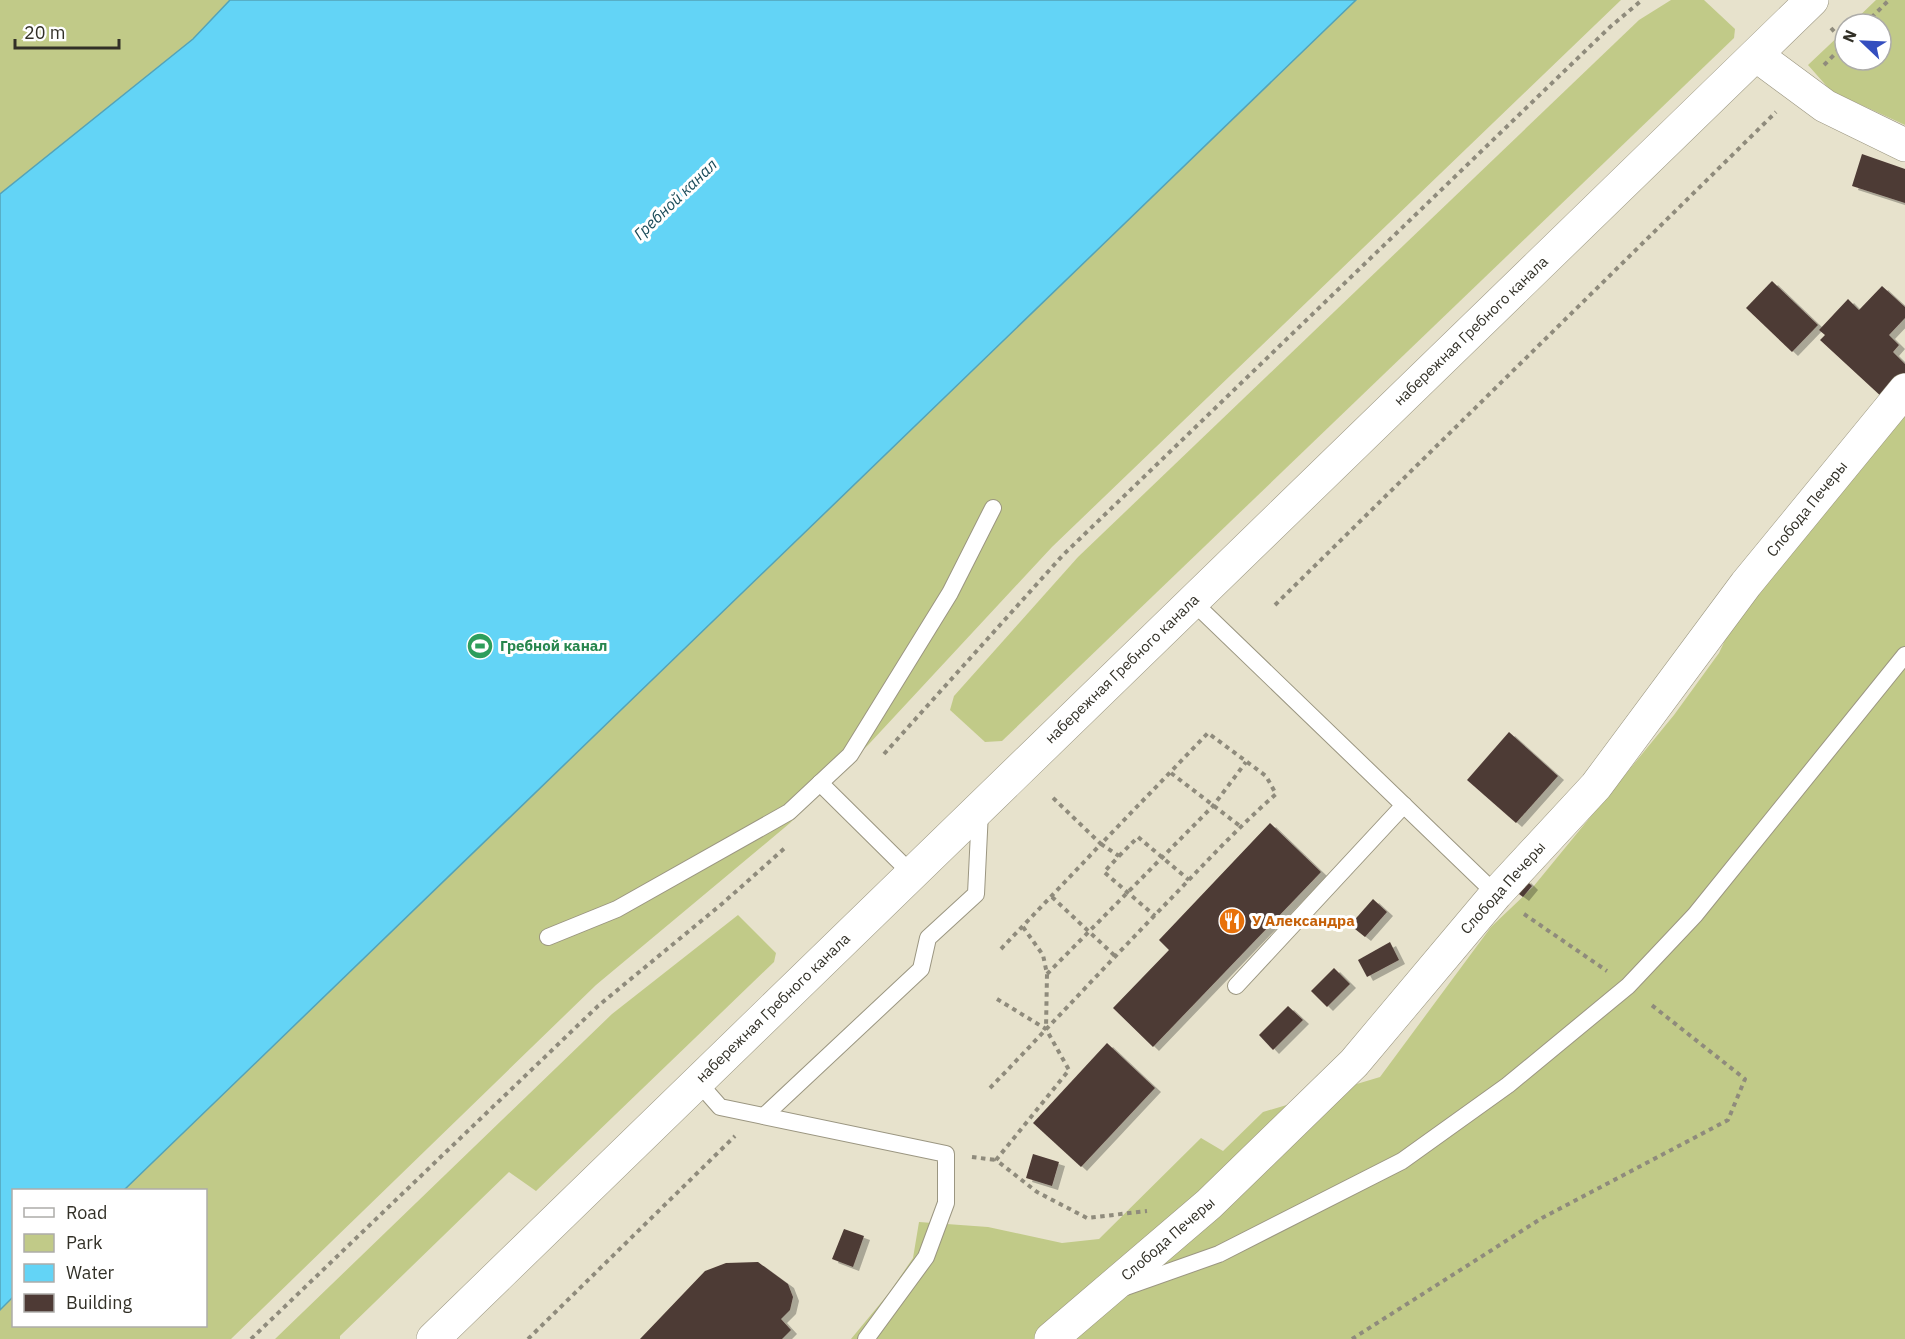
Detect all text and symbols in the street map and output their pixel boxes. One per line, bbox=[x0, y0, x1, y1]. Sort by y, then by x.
scale bar bbox=[15, 12, 118, 50]
north arrow bbox=[1833, 12, 1893, 72]
text: 20 m bbox=[24, 21, 66, 44]
text: N bbox=[1838, 27, 1861, 45]
water label: Гребной канал bbox=[629, 154, 721, 244]
street label: набережная Гребного канала bbox=[1389, 252, 1552, 409]
street label: Слобода Печеры bbox=[1762, 457, 1851, 561]
street label: набережная Гребного канала bbox=[1040, 590, 1203, 747]
sports icon: Гребной канал bbox=[465, 631, 495, 661]
place label: Гребной канал bbox=[500, 636, 608, 655]
street label: Слобода Печеры bbox=[1456, 837, 1549, 938]
restaurant icon: У Александра bbox=[1217, 906, 1247, 936]
place label: У Александра bbox=[1252, 911, 1355, 930]
street label: набережная Гребного канала bbox=[691, 929, 854, 1086]
legend bbox=[12, 1189, 207, 1327]
street label: Слобода Печеры bbox=[1117, 1193, 1218, 1285]
text: Road bbox=[66, 1201, 107, 1224]
text: Park bbox=[66, 1231, 103, 1254]
text: Water bbox=[66, 1261, 115, 1284]
text: Building bbox=[66, 1291, 133, 1314]

